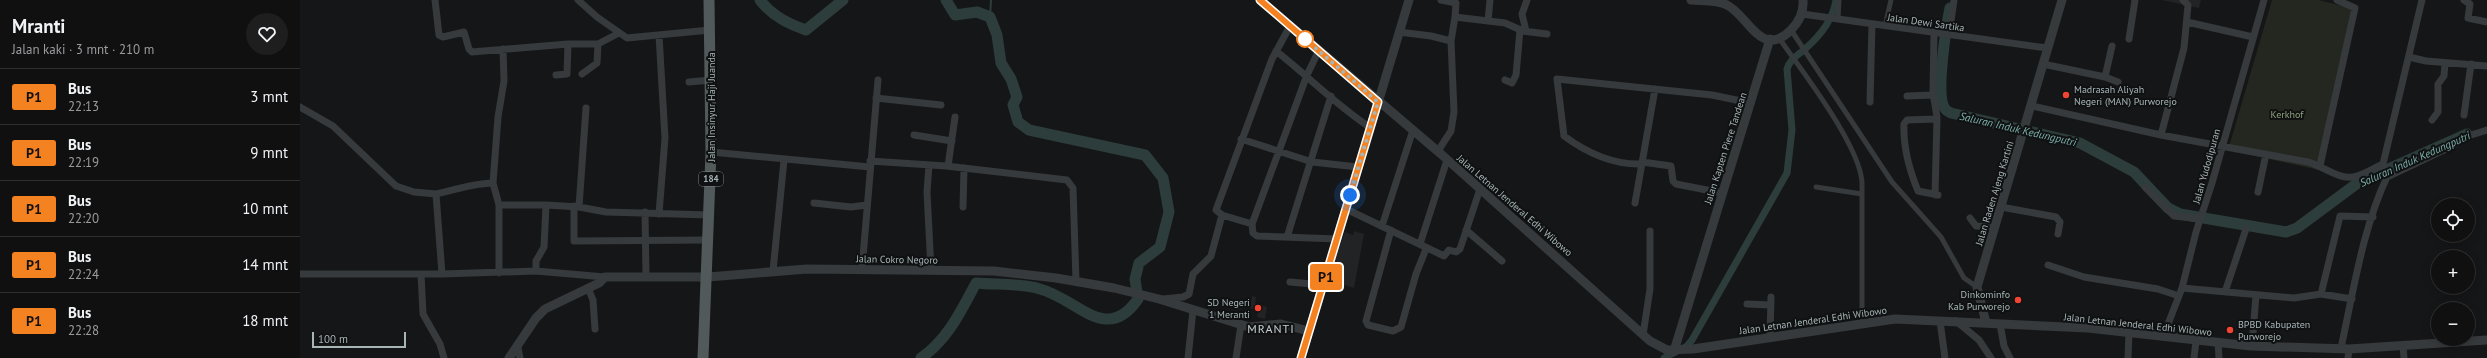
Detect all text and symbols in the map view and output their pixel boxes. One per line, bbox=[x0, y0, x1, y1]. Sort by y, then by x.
street label: Jalan Dewi Sartika bbox=[1885, 10, 1965, 34]
button: heart bbox=[246, 13, 288, 55]
text: Mranti bbox=[12, 14, 65, 38]
unlabelled marker bbox=[1296, 30, 1314, 48]
text: Jalan kaki · 3 mnt · 210 m bbox=[12, 41, 154, 58]
street label: Jalan Insinyur Haji Juanda bbox=[705, 52, 718, 163]
text: Bus bbox=[68, 79, 91, 98]
place label: Madrasah Aliyah Negeri (MAN) Purworejo bbox=[2074, 83, 2177, 108]
text: 3 mnt bbox=[250, 87, 288, 106]
text: P1 bbox=[26, 88, 42, 106]
marker: Madrasah Aliyah Negeri (MAN) Purworejo bbox=[2061, 90, 2071, 100]
street label: Jalan Kapten Piere Tandean bbox=[1701, 91, 1750, 207]
text: 22:13 bbox=[68, 98, 99, 115]
park label: Kerkhof bbox=[2271, 108, 2304, 121]
water label: Saluran Induk Kedungputri bbox=[1958, 109, 2079, 150]
street label: Jalan Yudodipuran bbox=[2189, 127, 2223, 206]
water label: Saluran Induk Kedungputri bbox=[2358, 128, 2473, 190]
text: Bus bbox=[68, 135, 91, 154]
street label: Jalan Raden Ajeng Kartini bbox=[1972, 139, 2017, 248]
text: 9 mnt bbox=[250, 143, 288, 162]
text: P1 bbox=[26, 144, 42, 162]
street label: Jalan Letnan Jenderal Edhi Wibowo bbox=[1453, 151, 1575, 259]
text: 22:19 bbox=[68, 154, 99, 171]
road number: 184 bbox=[699, 172, 723, 186]
your location bbox=[1340, 185, 1360, 205]
text: Bus bbox=[68, 191, 91, 210]
map controls bbox=[2431, 198, 2475, 346]
button: locate bbox=[2431, 198, 2475, 242]
text: 10 mnt bbox=[242, 199, 288, 218]
text: P1 bbox=[26, 200, 42, 218]
text: 22:20 bbox=[68, 210, 99, 227]
text: Bus bbox=[68, 247, 91, 266]
button: + bbox=[2431, 250, 2475, 294]
street label: Jalan Cokro Negoro bbox=[855, 252, 938, 267]
text: 14 mnt bbox=[242, 255, 288, 274]
text: P1 bbox=[26, 256, 42, 274]
line badge: P1 bbox=[1308, 264, 1344, 290]
text: 22:24 bbox=[68, 266, 99, 283]
text: P1 bbox=[1318, 268, 1334, 286]
place label: Dinkominfo Kab Purworejo bbox=[1948, 288, 2010, 313]
marker: Dinkominfo Kab Purworejo bbox=[2013, 295, 2023, 305]
place label: SD Negeri 1 Meranti bbox=[1207, 296, 1250, 321]
button: − bbox=[2431, 302, 2475, 346]
text: Bus bbox=[68, 303, 91, 322]
marker: SD Negeri 1 Meranti bbox=[1253, 303, 1263, 313]
street label: Jalan Letnan Jenderal Edhi Wibowo bbox=[1737, 304, 1888, 337]
street label: Jalan Letnan Jenderal Edhi Wibowo bbox=[2062, 310, 2213, 339]
text: 18 mnt bbox=[242, 311, 288, 330]
text: P1 bbox=[26, 312, 42, 330]
place label: BPBD Kabupaten Purworejo bbox=[2238, 318, 2310, 343]
district label: MRANTI bbox=[1247, 321, 1295, 336]
text: 22:28 bbox=[68, 322, 99, 339]
marker: BPBD Kabupaten Purworejo bbox=[2225, 325, 2235, 335]
scale bar bbox=[312, 330, 406, 349]
text: 100 m bbox=[318, 332, 348, 346]

